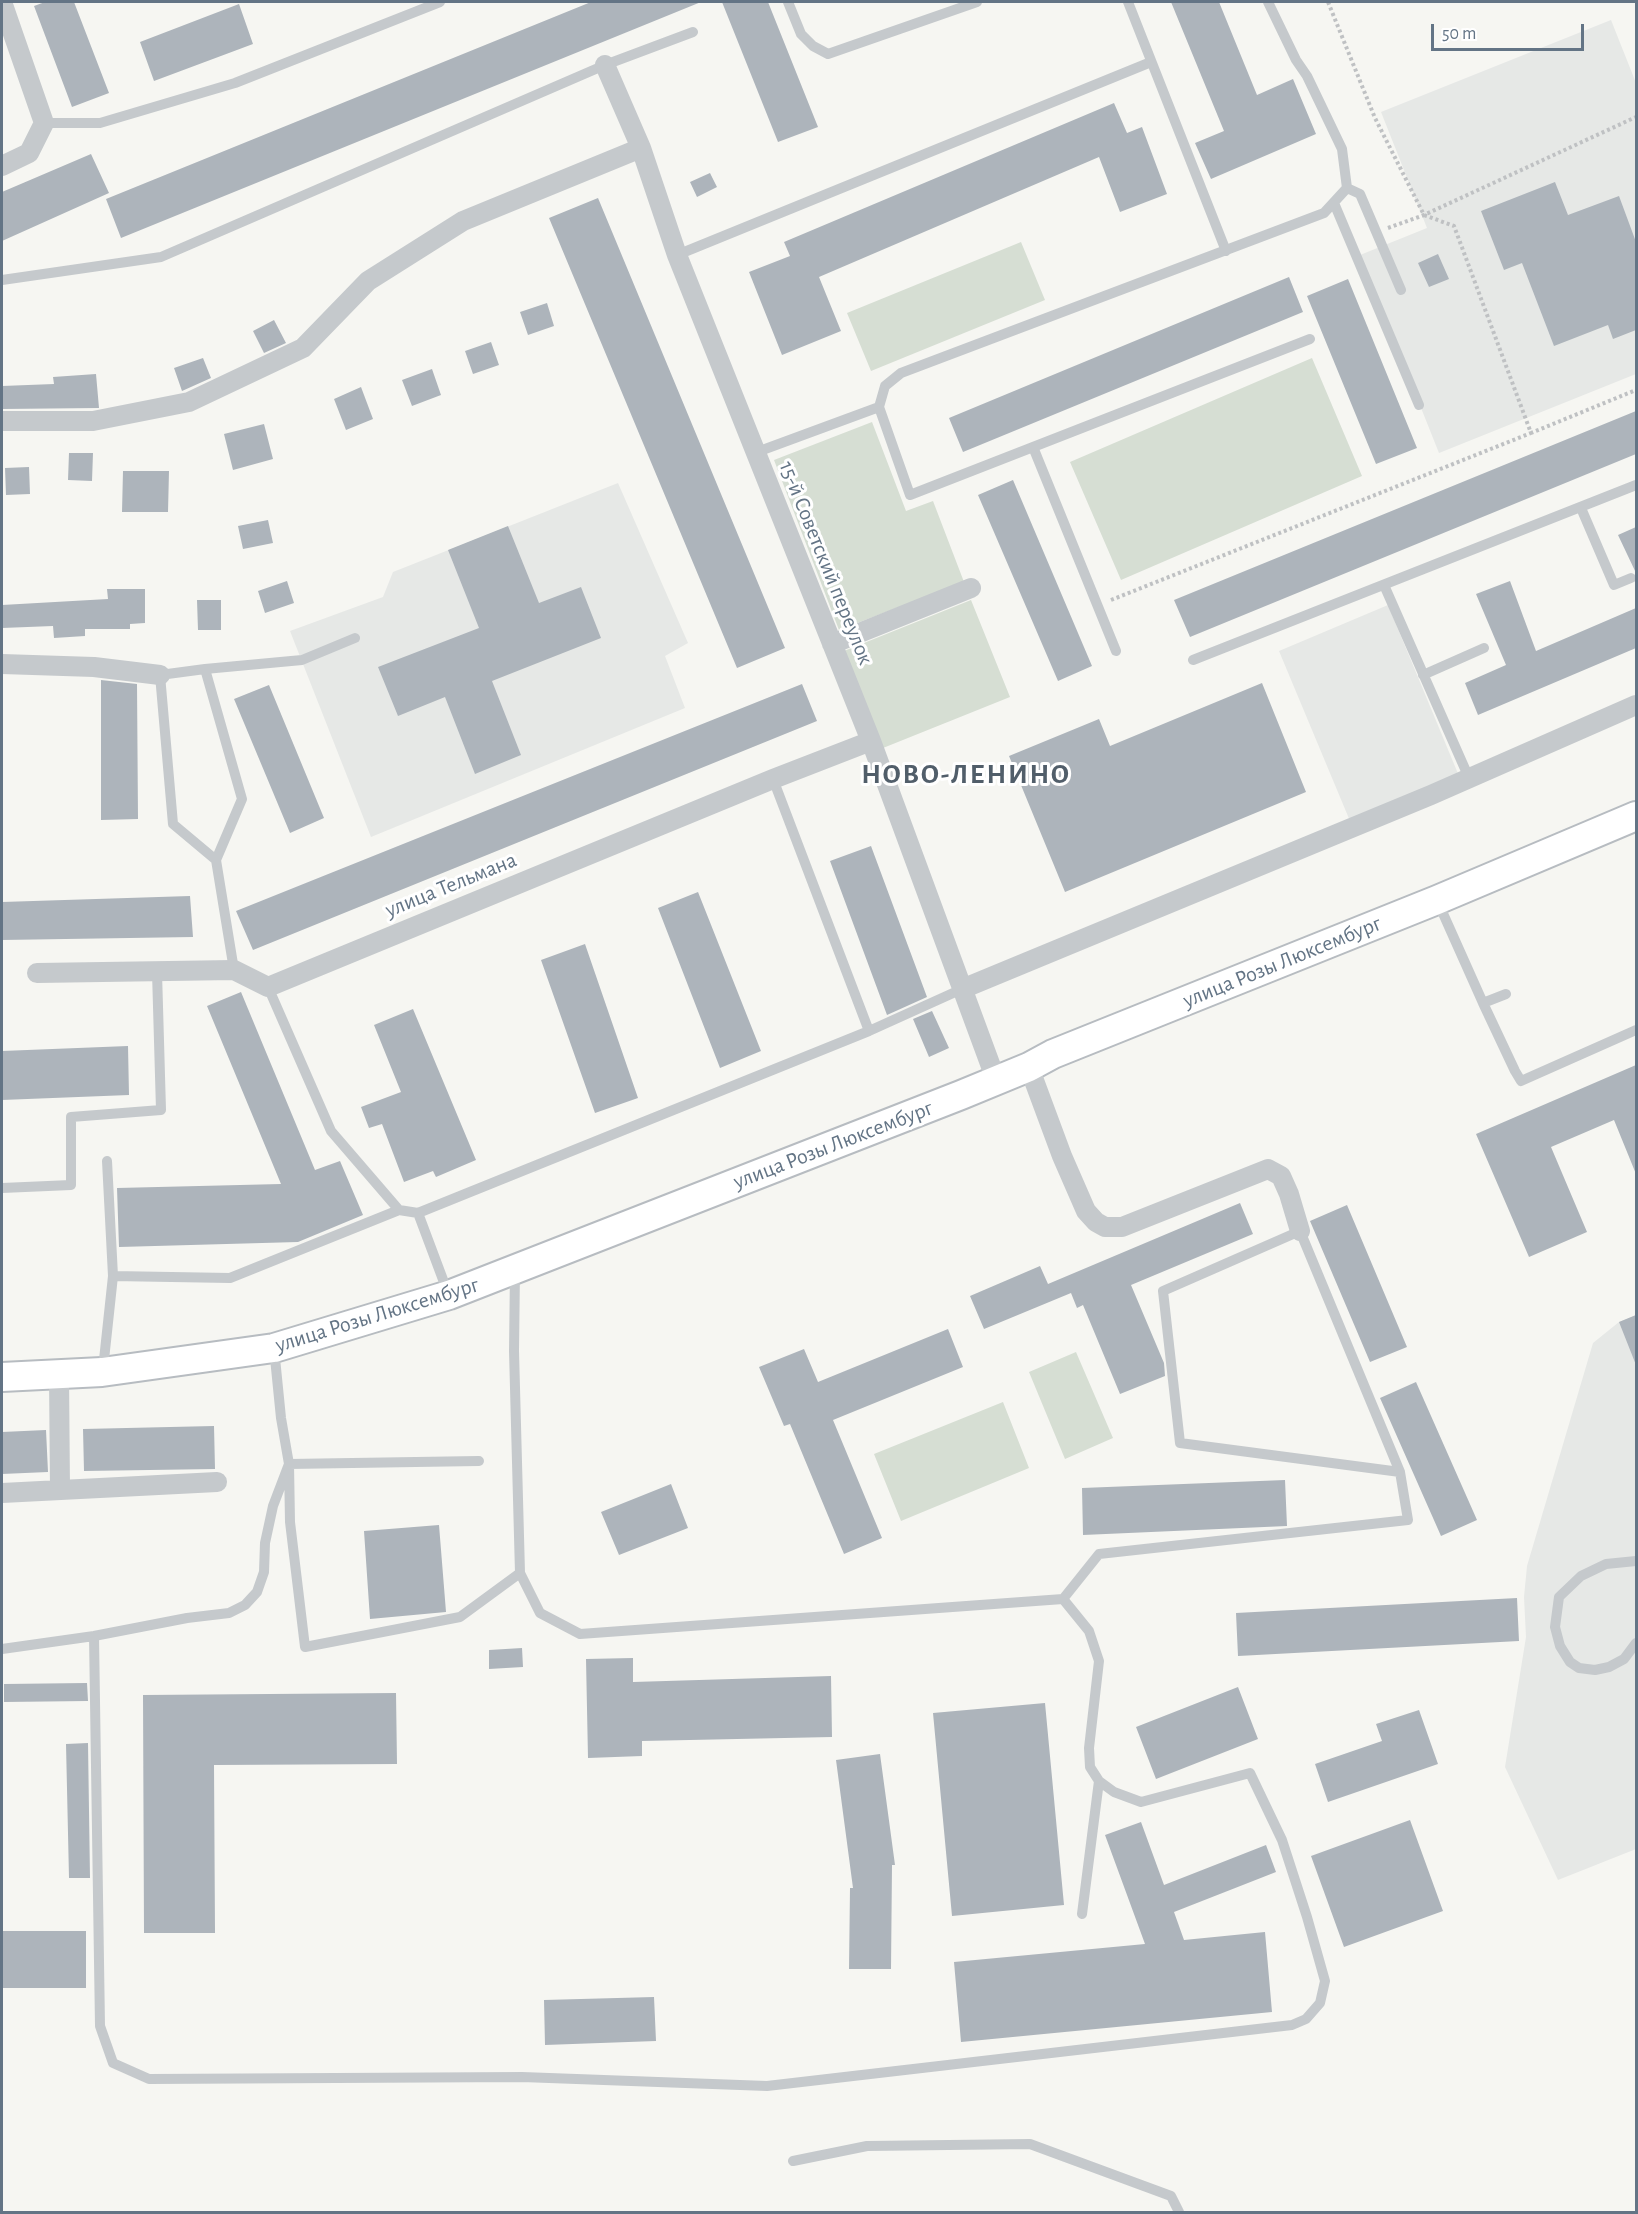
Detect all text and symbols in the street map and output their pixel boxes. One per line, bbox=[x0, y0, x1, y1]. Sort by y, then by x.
scale bar bbox=[1434, 12, 1587, 50]
text: 50 m bbox=[1442, 25, 1476, 43]
street label: 15-й Советский переулок bbox=[773, 457, 879, 669]
district label: НОВО-ЛЕНИНО bbox=[861, 758, 1071, 792]
street label: улица Тельмана bbox=[381, 847, 521, 923]
street label: улица Розы Люксембург bbox=[1179, 910, 1385, 1014]
street label: улица Розы Люксембург bbox=[730, 1095, 936, 1195]
street label: улица Розы Люксембург bbox=[272, 1271, 482, 1359]

